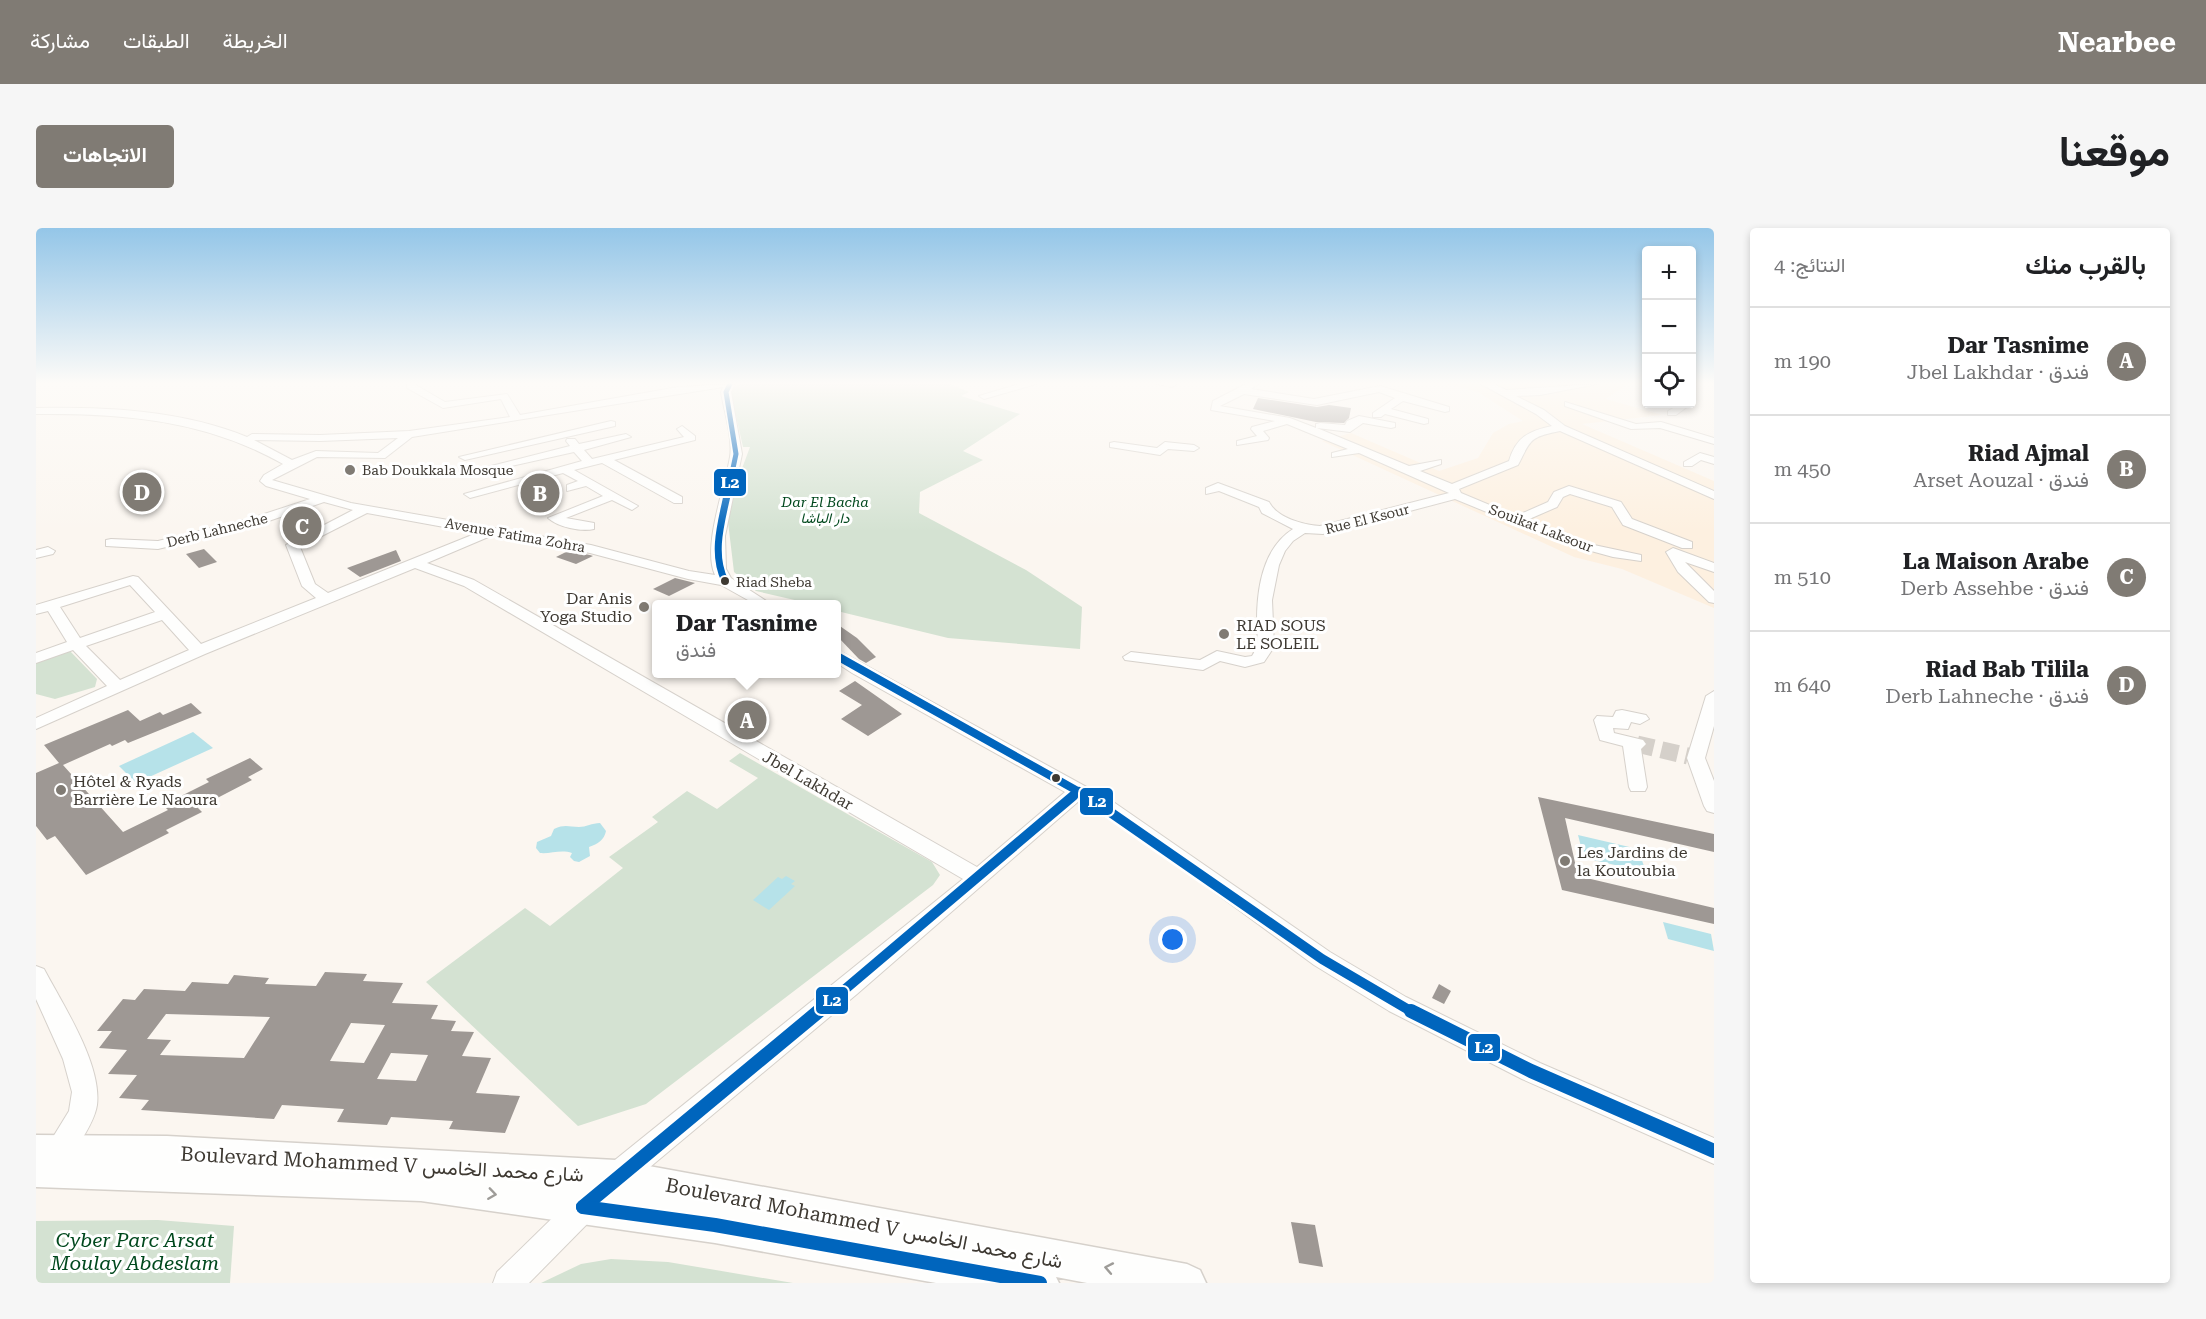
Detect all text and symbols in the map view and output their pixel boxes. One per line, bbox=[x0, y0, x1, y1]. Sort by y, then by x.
text: Nearbee bbox=[2058, 26, 2176, 59]
text: مشاركة bbox=[30, 29, 90, 53]
text: الطبقات bbox=[123, 29, 190, 53]
text: الخريطة bbox=[223, 29, 288, 53]
button: الاتجاهات bbox=[36, 125, 174, 188]
text: موقعنا bbox=[2059, 127, 2170, 176]
map controls bbox=[1642, 246, 1696, 408]
button: + bbox=[1642, 246, 1696, 300]
text: بالقرب منك bbox=[2025, 250, 2146, 280]
text: النتائج: 4 bbox=[1774, 253, 1845, 277]
button: − bbox=[1642, 300, 1696, 354]
text: Dar Tasnime bbox=[1947, 333, 2089, 358]
text: 190 m bbox=[1774, 349, 1831, 373]
text: A bbox=[2119, 349, 2134, 373]
button: locate bbox=[1642, 354, 1696, 408]
text: فندق · Jbel Lakhdar bbox=[1907, 360, 2089, 384]
text: Riad Ajmal bbox=[1968, 441, 2089, 466]
text: 450 m bbox=[1774, 457, 1831, 481]
text: B bbox=[2119, 457, 2134, 481]
place label: Bab Doukkala Mosque bbox=[362, 462, 514, 478]
marker: Bab Doukkala Mosque bbox=[343, 463, 357, 477]
line badge: L2 bbox=[713, 468, 747, 497]
text: فندق · Arset Aouzal bbox=[1913, 468, 2089, 492]
pin: D bbox=[122, 470, 162, 514]
pin: B bbox=[520, 470, 560, 516]
text: L2 bbox=[720, 473, 740, 492]
park label: Dar El Bacha دار الباشا bbox=[780, 494, 869, 527]
street label: Rue El Ksour bbox=[1323, 501, 1411, 537]
street label: Souikat Laksour bbox=[1487, 501, 1596, 555]
pin: C bbox=[282, 504, 322, 548]
street label: Derb Lahneche bbox=[165, 510, 270, 550]
street label: Avenue Fatima Zohra bbox=[444, 515, 587, 555]
text: La Maison Arabe bbox=[1903, 549, 2089, 574]
text: 510 m bbox=[1774, 565, 1831, 589]
text: C bbox=[2120, 565, 2134, 589]
place label: Riad Sheba bbox=[736, 574, 812, 590]
marker: Riad Sheba bbox=[719, 575, 731, 587]
text: فندق · Derb Assehbe bbox=[1900, 576, 2089, 600]
place label: Dar Anis Yoga Studio bbox=[540, 589, 632, 626]
marker: Dar Anis Yoga Studio bbox=[637, 600, 651, 614]
popup bbox=[652, 600, 841, 678]
text: Dar Tasnime bbox=[676, 611, 817, 636]
place label: RIAD SOUS LE SOLEIL bbox=[1236, 616, 1326, 653]
marker: RIAD SOUS LE SOLEIL bbox=[1217, 627, 1231, 641]
text: فندق bbox=[676, 638, 716, 662]
text: Riad Bab Tilila bbox=[1925, 657, 2089, 682]
text: 640 m bbox=[1774, 673, 1831, 697]
text: D bbox=[2118, 673, 2135, 697]
text: فندق · Derb Lahneche bbox=[1885, 684, 2089, 708]
pin: A bbox=[728, 698, 766, 742]
street label: Jbel Lakhdar bbox=[759, 747, 857, 814]
place label: Hôtel & Ryads Barrière Le Naoura bbox=[73, 772, 218, 809]
unlabelled marker bbox=[1050, 772, 1062, 784]
marker: Hôtel & Ryads Barrière Le Naoura bbox=[54, 783, 68, 797]
line badge: L2 bbox=[1079, 787, 1114, 816]
text: L2 bbox=[1087, 792, 1107, 811]
place label: Les Jardins de la Koutoubia bbox=[1577, 843, 1688, 880]
marker: Les Jardins de la Koutoubia bbox=[1558, 854, 1572, 868]
your location bbox=[1158, 925, 1187, 954]
line badge: L2 bbox=[815, 986, 849, 1015]
text: L2 bbox=[822, 991, 842, 1010]
line badge: L2 bbox=[1467, 1033, 1501, 1062]
text: L2 bbox=[1474, 1038, 1494, 1057]
street label: Boulevard Mohammed V شارع محمد الخامس bbox=[180, 1141, 584, 1189]
street label: Boulevard Mohammed V شارع محمد الخامس bbox=[663, 1173, 1065, 1275]
one-way arrow bbox=[488, 1188, 497, 1200]
park label: Cyber Parc Arsat Moulay Abdeslam bbox=[50, 1228, 219, 1275]
one-way arrow bbox=[1104, 1262, 1114, 1275]

